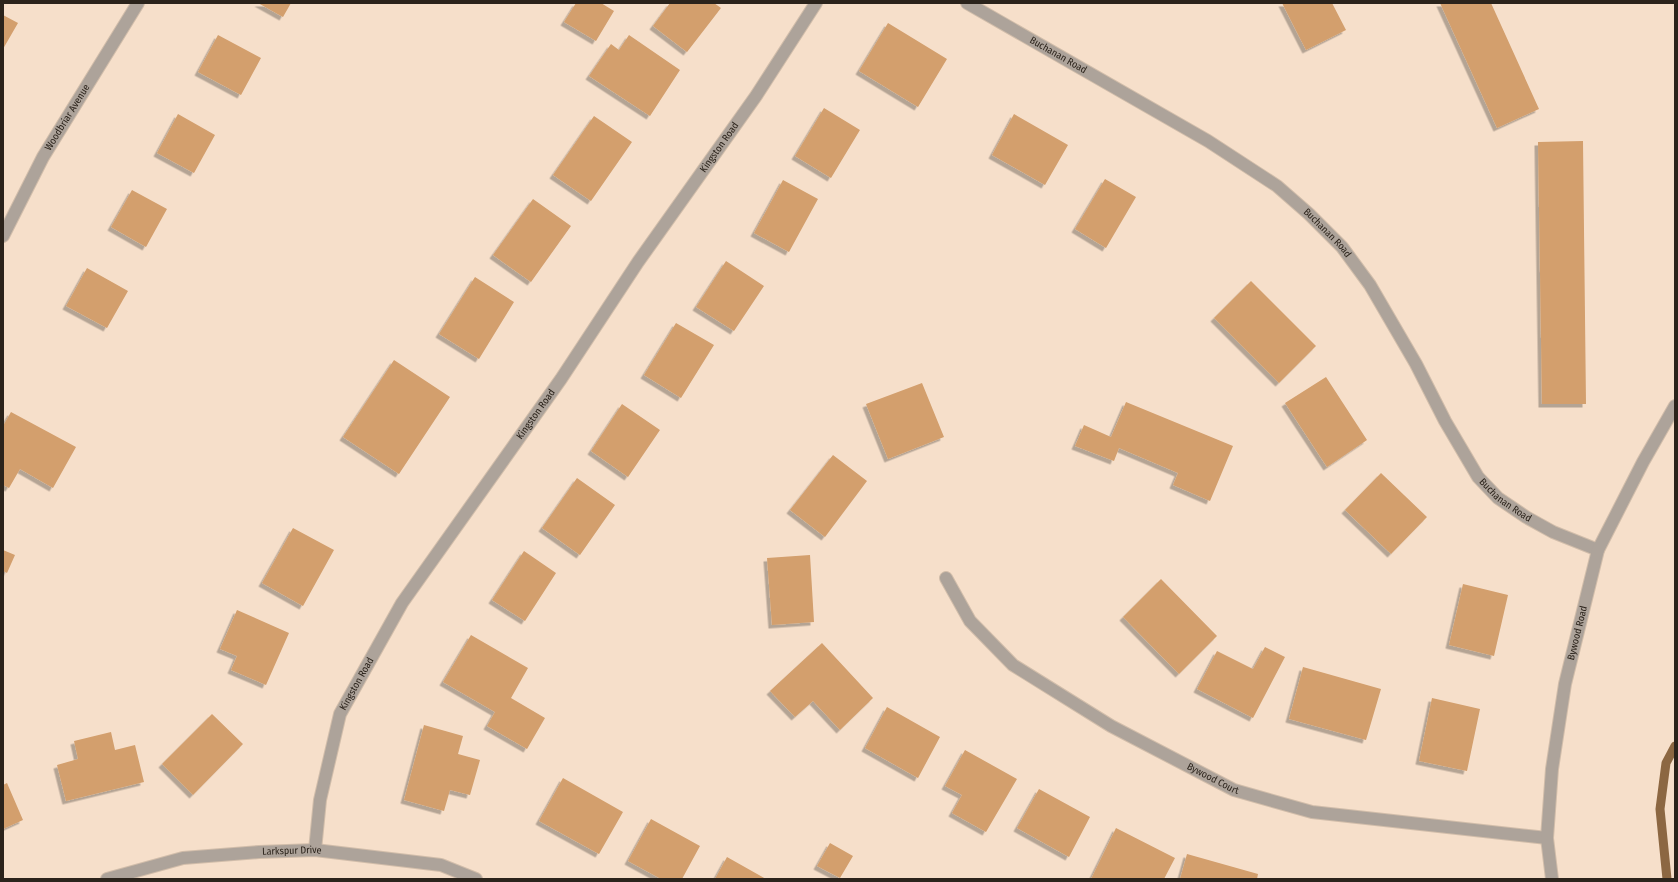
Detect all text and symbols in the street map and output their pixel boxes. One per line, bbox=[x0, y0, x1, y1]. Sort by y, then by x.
street label: Buchanan Road bbox=[1027, 34, 1089, 76]
street label: Woodbriar Avenue bbox=[42, 82, 92, 153]
street label: Kingston Road bbox=[698, 120, 741, 175]
street label: Buchanan Road bbox=[1301, 206, 1354, 260]
street label: Kingston Road bbox=[514, 387, 558, 442]
street label: Buchanan Road bbox=[1477, 476, 1533, 525]
street label: Bywood Road bbox=[1565, 605, 1590, 661]
street label: Kingston Road bbox=[337, 655, 376, 713]
street label: Bywood Court bbox=[1185, 761, 1241, 797]
street label: Larkspur Drive bbox=[262, 844, 322, 858]

